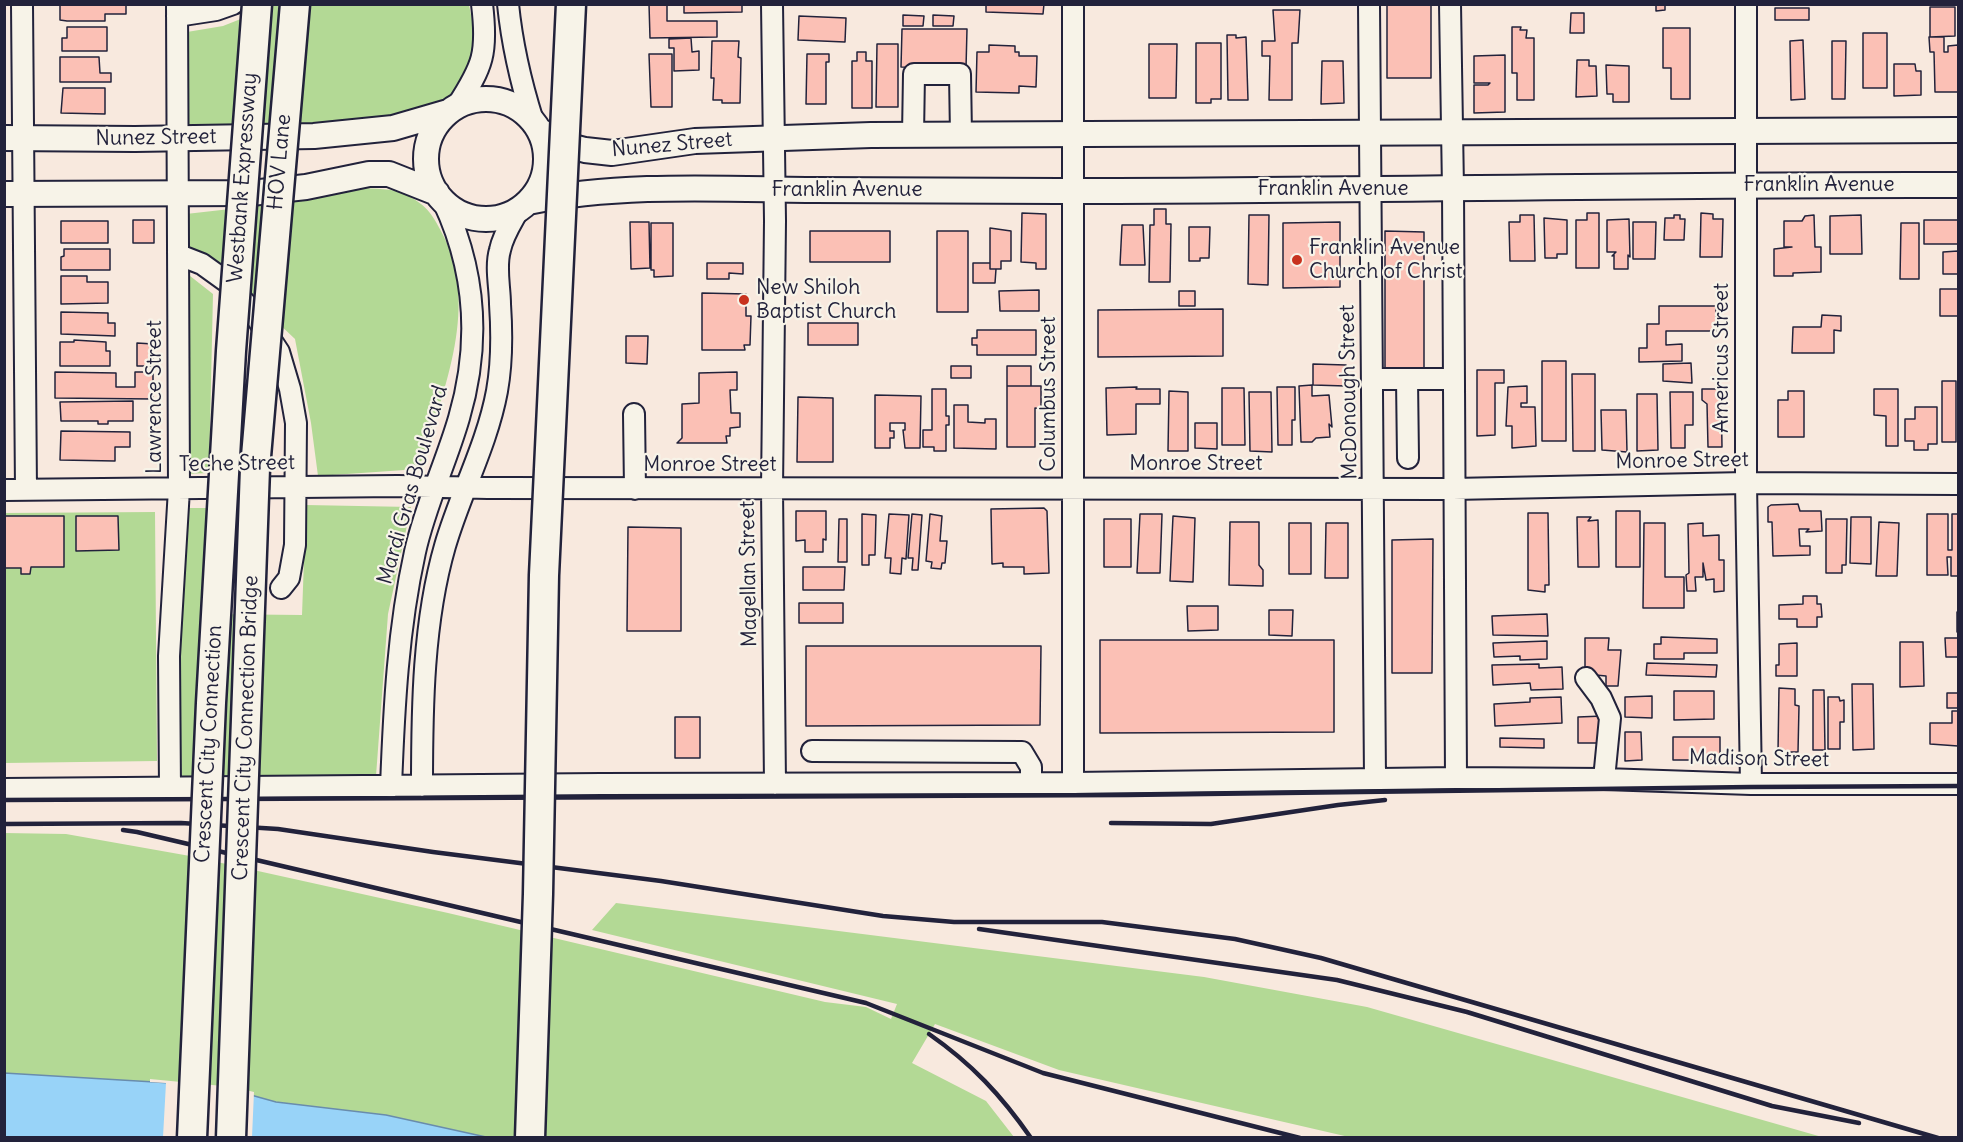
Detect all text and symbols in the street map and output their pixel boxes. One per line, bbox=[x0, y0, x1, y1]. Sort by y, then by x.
street label: Westbank Expressway bbox=[223, 72, 263, 284]
street label: HOV Lane bbox=[263, 113, 297, 211]
street label: Nunez Street bbox=[95, 124, 217, 152]
street label: Nunez Street bbox=[611, 127, 733, 163]
street label: Franklin Avenue bbox=[1743, 172, 1895, 198]
street label: Franklin Avenue bbox=[1257, 176, 1409, 202]
street label: Franklin Avenue bbox=[771, 177, 923, 203]
place label: Franklin Avenue Church of Christ bbox=[1309, 235, 1463, 285]
marker: Franklin Avenue Church of Christ bbox=[1290, 253, 1304, 267]
place label: New Shiloh Baptist Church bbox=[756, 275, 896, 325]
street label: Americus Street bbox=[1709, 283, 1735, 433]
marker: New Shiloh Baptist Church bbox=[737, 293, 751, 307]
street label: McDonough Street bbox=[1335, 304, 1363, 480]
street label: Columbus Street bbox=[1036, 316, 1062, 472]
street label: Lawrence Street bbox=[142, 320, 168, 474]
street label: Mardi Gras Boulevard bbox=[373, 383, 453, 587]
street label: Monroe Street bbox=[1615, 447, 1749, 475]
street label: Teche Street bbox=[179, 450, 295, 478]
street label: Monroe Street bbox=[1129, 451, 1263, 477]
street label: Monroe Street bbox=[643, 452, 777, 478]
street label: Magellan Street bbox=[735, 501, 763, 647]
street label: Crescent City Connection Bridge bbox=[228, 575, 264, 881]
street label: Crescent City Connection bbox=[190, 624, 228, 864]
street label: Madison Street bbox=[1689, 745, 1829, 773]

